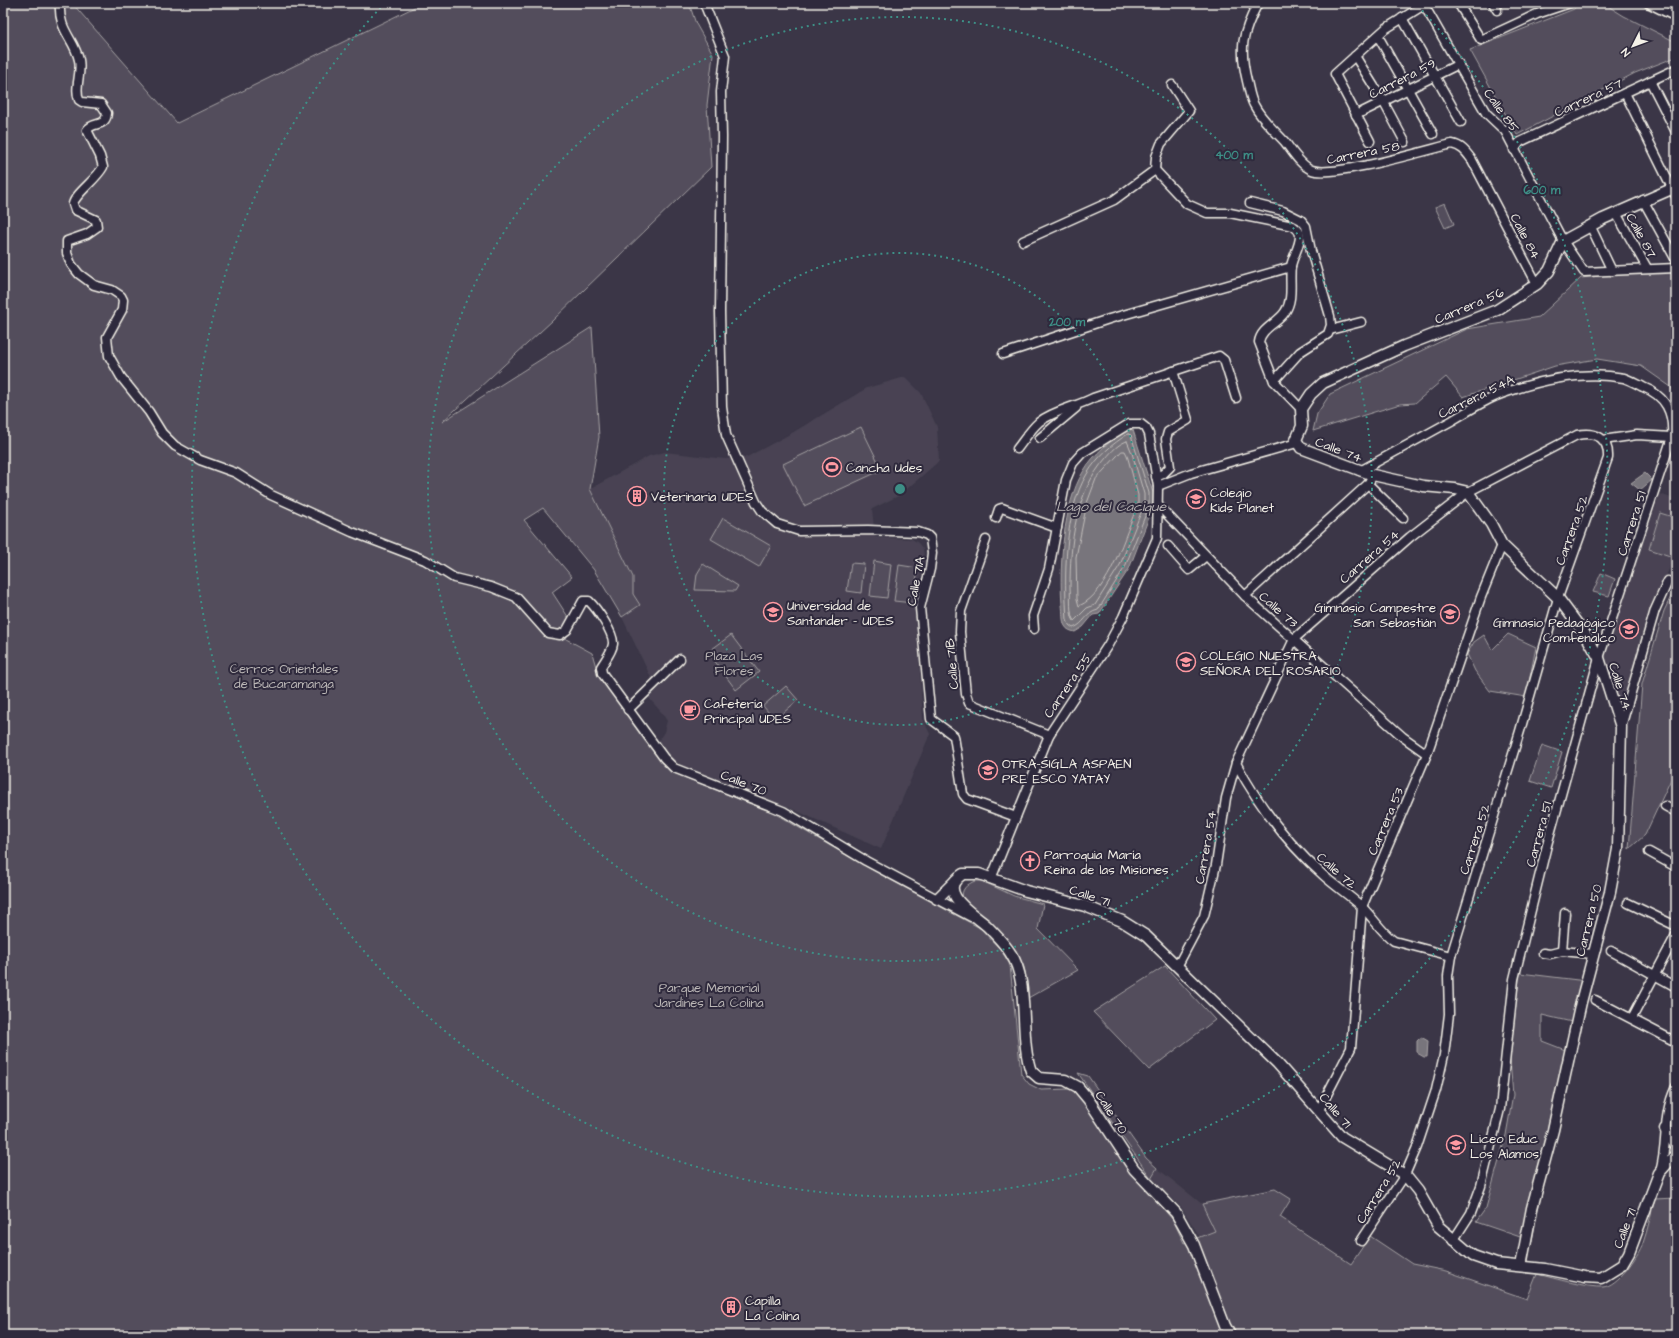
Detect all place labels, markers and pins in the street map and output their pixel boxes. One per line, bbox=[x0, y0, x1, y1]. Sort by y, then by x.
sports icon: Cancha Udes bbox=[821, 456, 843, 478]
place label: Cancha Udes bbox=[846, 459, 923, 477]
centre of rings bbox=[893, 482, 907, 496]
place label: Colegio Kids Planet bbox=[1210, 484, 1275, 517]
building icon: Veterinaria UDES bbox=[626, 485, 648, 507]
place label: Veterinaria UDES bbox=[651, 488, 753, 506]
school or university icon: Colegio Kids Planet bbox=[1185, 488, 1207, 510]
place label: Universidad de Santander - UDES bbox=[787, 597, 894, 630]
place label: Gimnasio Campestre San Sebastián bbox=[1315, 599, 1436, 632]
school or university icon: Universidad de Santander - UDES bbox=[762, 601, 784, 623]
school or university icon: Gimnasio Campestre San Sebastián bbox=[1439, 603, 1461, 625]
place label: Gimnasio Pedagógico Comfenalco bbox=[1493, 614, 1616, 647]
school or university icon: Gimnasio Pedagógico Comfenalco bbox=[1618, 618, 1640, 640]
place label: COLEGIO NUESTRA SEÑORA DEL ROSARIO bbox=[1200, 647, 1341, 680]
school or university icon: COLEGIO NUESTRA SEÑORA DEL ROSARIO bbox=[1175, 651, 1197, 673]
place label: Cafetería Principal UDES bbox=[704, 695, 791, 728]
cafe icon: Cafetería Principal UDES bbox=[679, 699, 701, 721]
place label: OTRA-SIGLA ASPAEN PRE ESCO YATAY bbox=[1002, 755, 1131, 788]
school or university icon: OTRA-SIGLA ASPAEN PRE ESCO YATAY bbox=[977, 759, 999, 781]
place label: Parroquia María Reina de las Misiones bbox=[1044, 846, 1169, 879]
church icon: Parroquia María Reina de las Misiones bbox=[1019, 850, 1041, 872]
place label: Liceo Educ Los Alamos bbox=[1470, 1130, 1539, 1163]
school or university icon: Liceo Educ Los Alamos bbox=[1445, 1134, 1467, 1156]
place label: Capilla La Colina bbox=[745, 1292, 800, 1325]
building icon: Capilla La Colina bbox=[720, 1296, 742, 1318]

